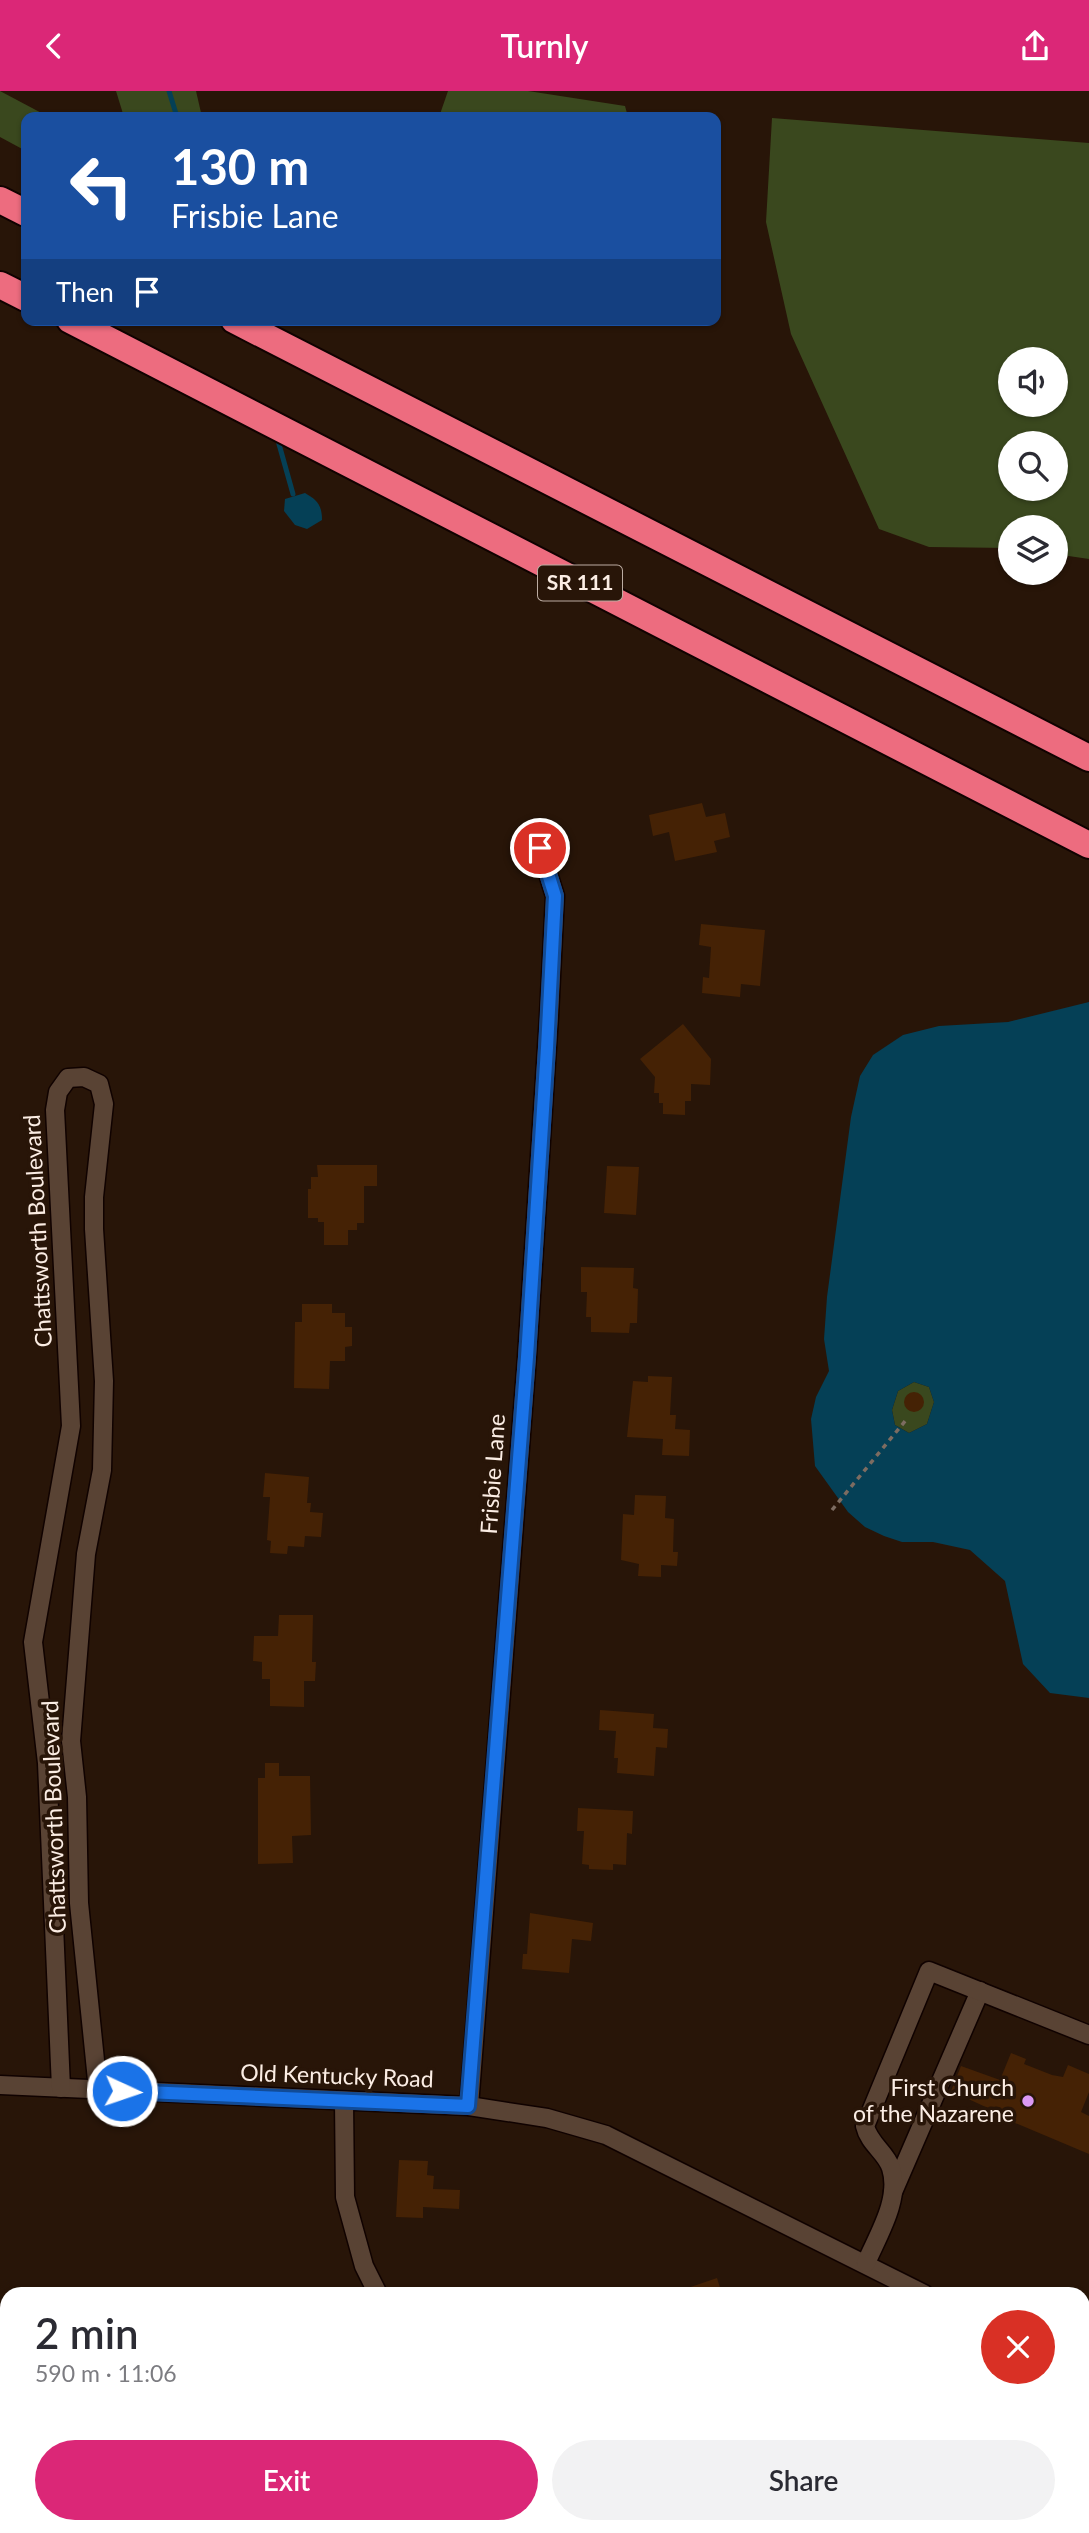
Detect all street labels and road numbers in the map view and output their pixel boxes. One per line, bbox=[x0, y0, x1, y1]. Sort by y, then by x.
road number: SR 111 bbox=[538, 566, 622, 601]
street label: Chattsworth Boulevard bbox=[17, 1114, 57, 1348]
street label: Frisbie Lane bbox=[474, 1413, 510, 1535]
street label: Chattsworth Boulevard bbox=[35, 1700, 71, 1934]
street label: Old Kentucky Road bbox=[240, 2058, 434, 2092]

